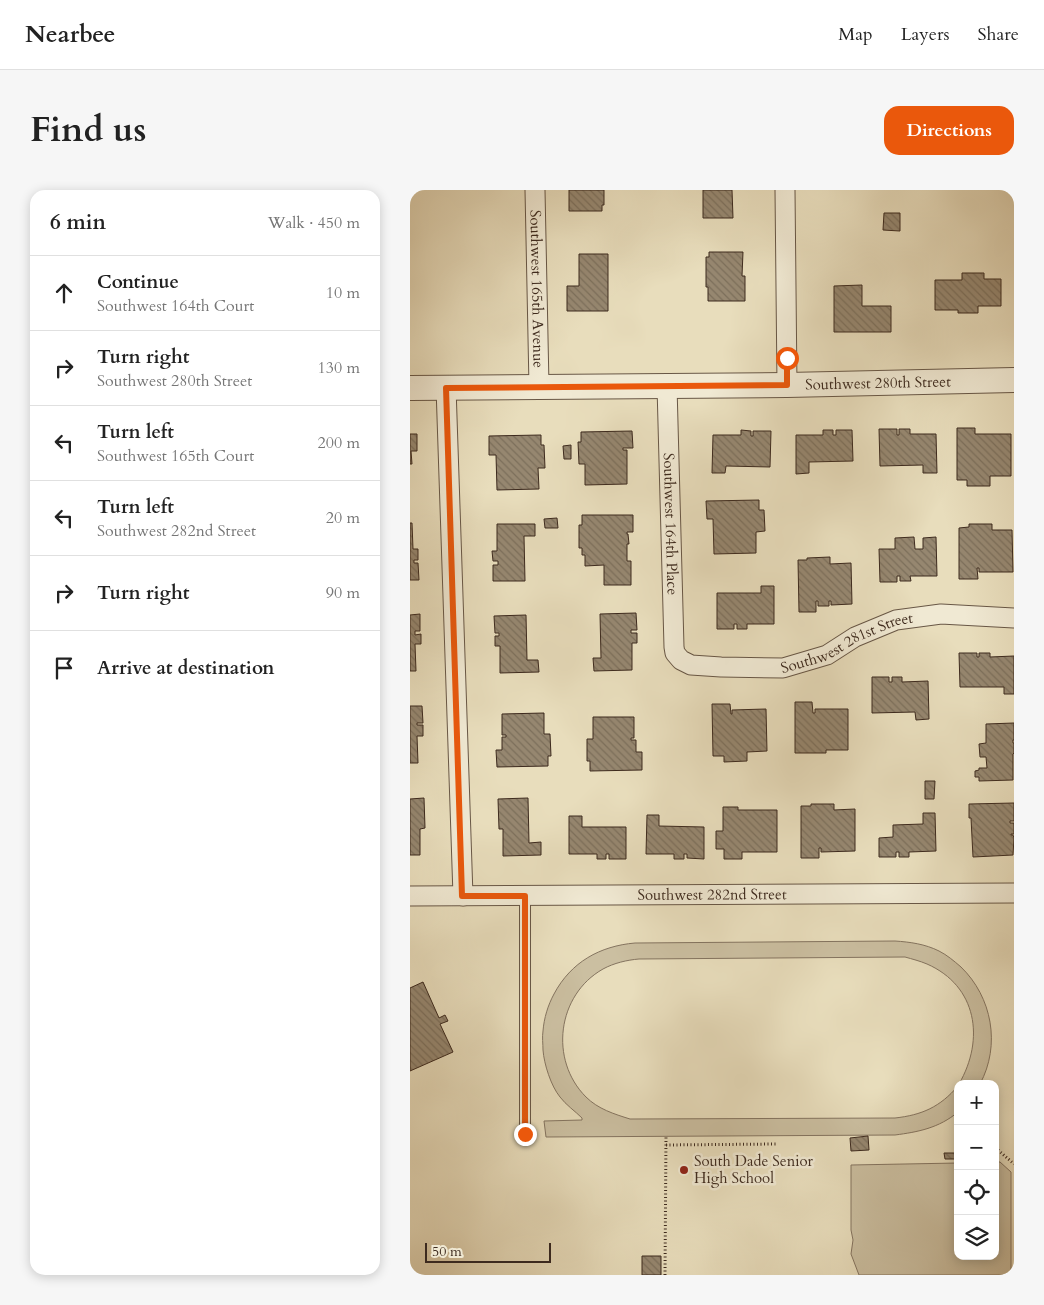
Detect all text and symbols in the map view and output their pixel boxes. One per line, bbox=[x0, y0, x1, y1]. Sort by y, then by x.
text: Nearbee bbox=[25, 18, 115, 51]
text: Map bbox=[838, 22, 873, 47]
text: Layers bbox=[901, 22, 950, 47]
text: Share bbox=[978, 22, 1019, 47]
text: Find us bbox=[30, 106, 146, 154]
button: Directions bbox=[884, 106, 1014, 155]
text: 6 min bbox=[50, 208, 106, 237]
street label: Southwest 165th Avenue bbox=[525, 210, 549, 368]
text: Walk · 450 m bbox=[268, 212, 360, 234]
text: Continue bbox=[97, 269, 179, 295]
icon: ahead bbox=[50, 279, 78, 307]
text: 10 m bbox=[326, 282, 360, 304]
text: Southwest 164th Court bbox=[97, 295, 254, 317]
text: Turn right bbox=[97, 344, 189, 370]
route start bbox=[776, 347, 799, 370]
icon: right bbox=[50, 354, 78, 382]
text: 130 m bbox=[318, 357, 360, 379]
text: Southwest 280th Street bbox=[97, 370, 252, 392]
street label: Southwest 280th Street bbox=[805, 371, 951, 395]
text: Turn left bbox=[97, 419, 174, 445]
icon: left bbox=[50, 429, 78, 457]
text: 200 m bbox=[318, 432, 360, 454]
text: Southwest 165th Court bbox=[97, 445, 254, 467]
street label: Southwest 164th Place bbox=[659, 452, 683, 596]
text: Turn left bbox=[97, 494, 174, 520]
icon: left bbox=[50, 504, 78, 532]
text: 20 m bbox=[326, 507, 360, 529]
text: Southwest 282nd Street bbox=[97, 520, 256, 542]
icon: right bbox=[50, 579, 78, 607]
text: Turn right bbox=[97, 580, 189, 606]
text: 90 m bbox=[326, 582, 360, 604]
street label: Southwest 281st Street bbox=[778, 608, 914, 678]
icon: arrive bbox=[50, 654, 78, 682]
text: Arrive at destination bbox=[97, 655, 274, 681]
street label: Southwest 282nd Street bbox=[637, 884, 787, 905]
map controls bbox=[954, 1080, 999, 1260]
button: + bbox=[954, 1080, 999, 1125]
route end bbox=[514, 1123, 537, 1146]
button: − bbox=[954, 1125, 999, 1170]
place label: South Dade Senior High School bbox=[694, 1151, 814, 1188]
marker: South Dade Senior High School bbox=[678, 1164, 690, 1176]
button: locate bbox=[954, 1170, 999, 1215]
button: layers bbox=[954, 1215, 999, 1260]
scale bar bbox=[425, 1240, 551, 1263]
text: 50 m bbox=[432, 1242, 462, 1261]

